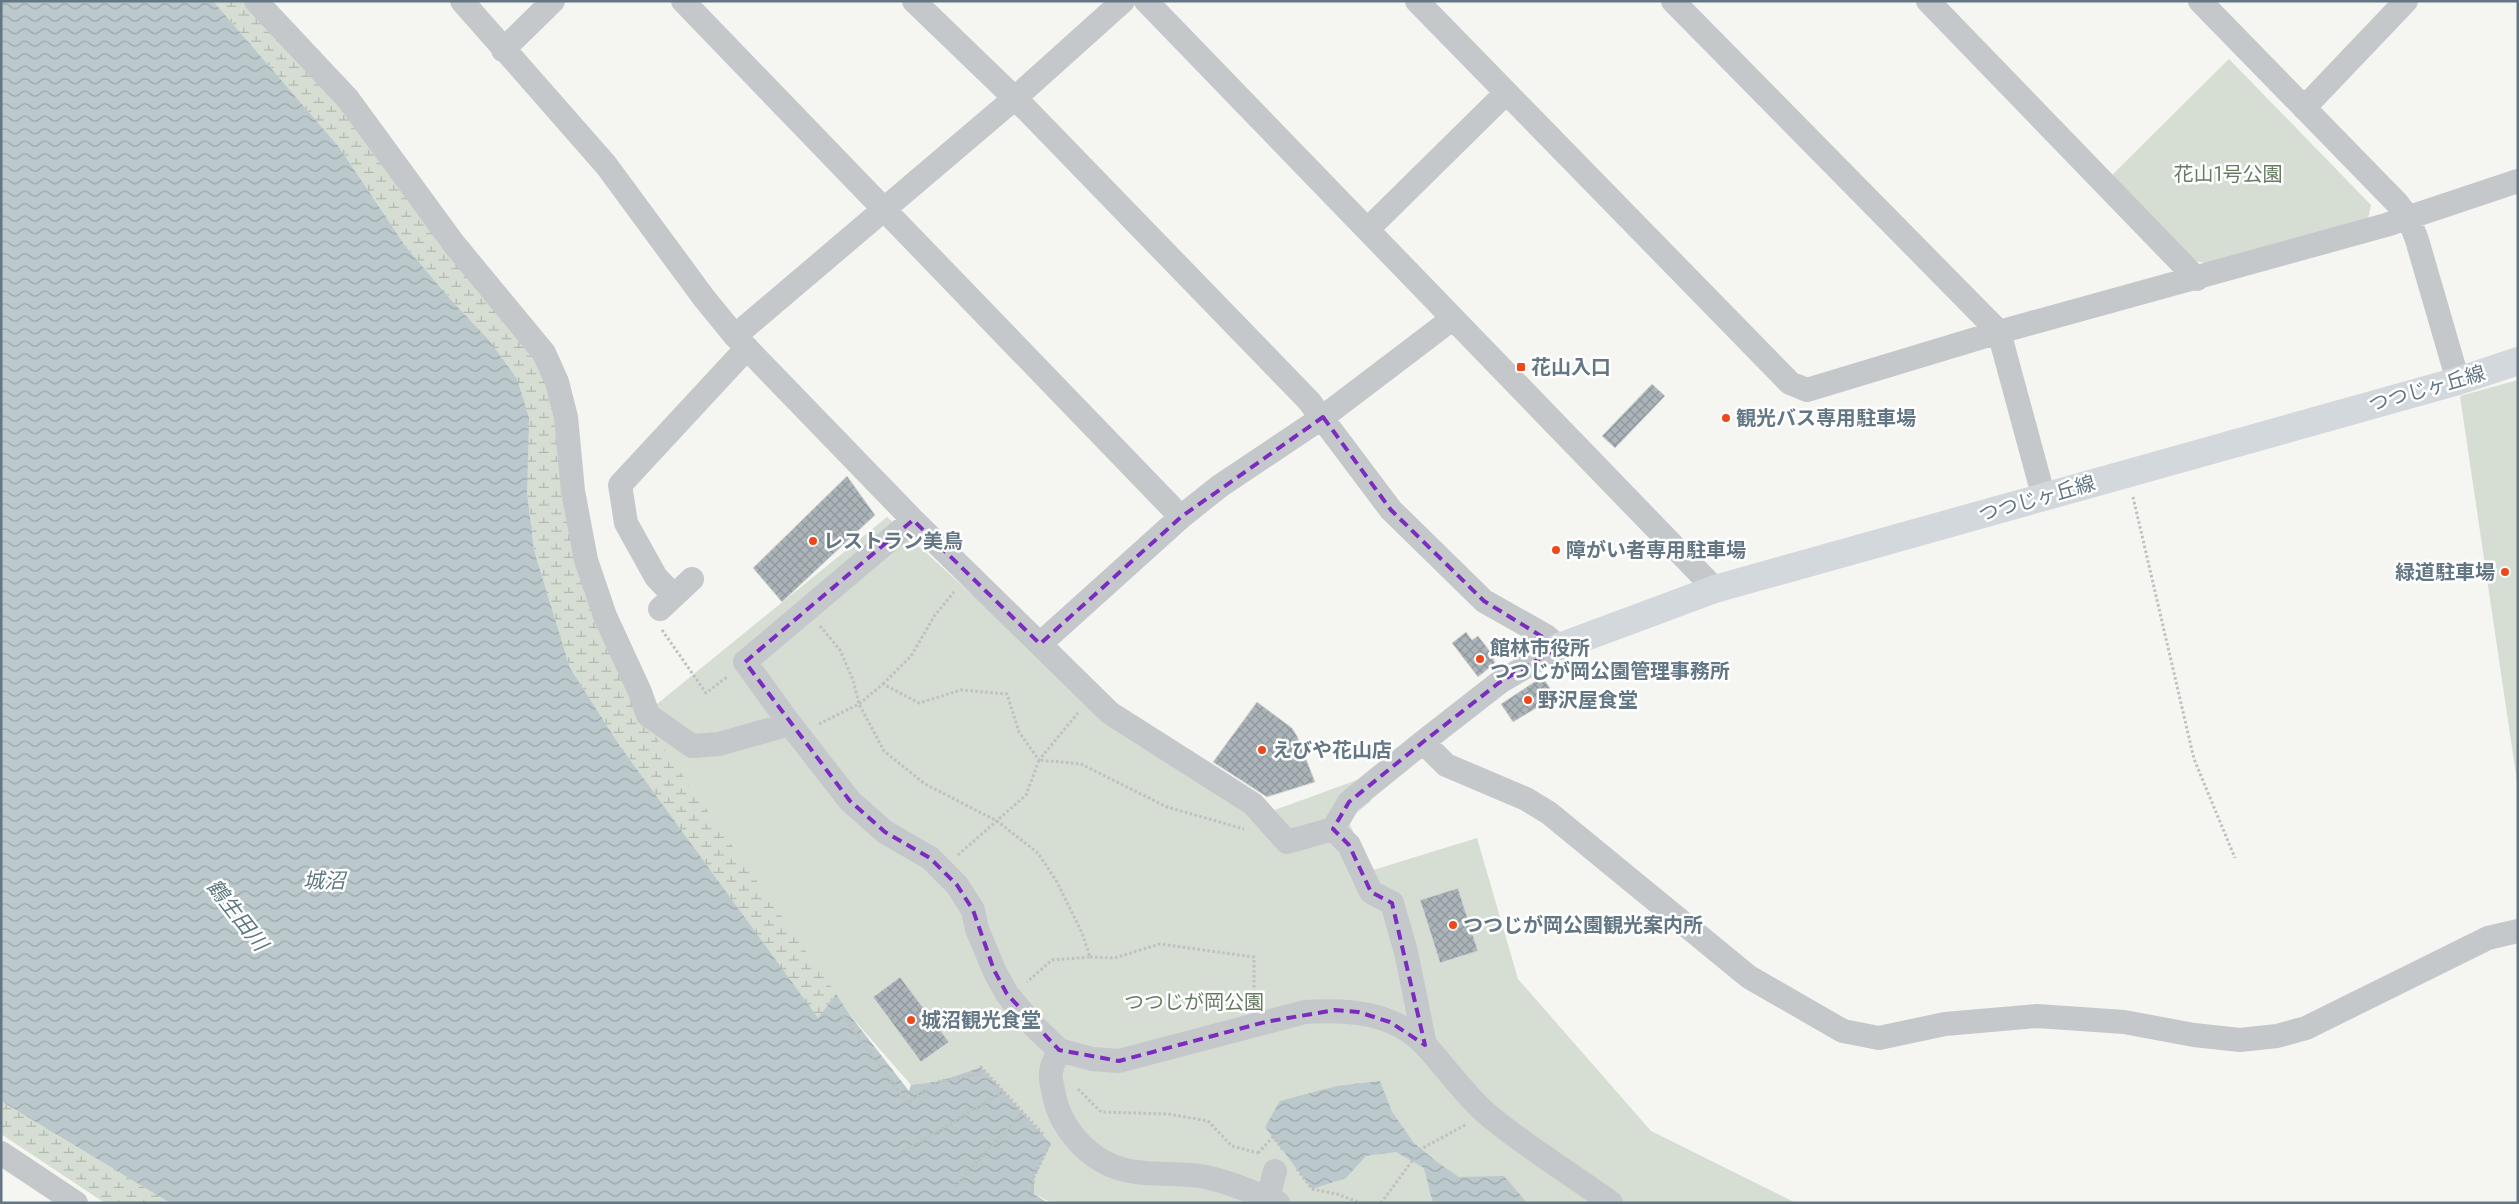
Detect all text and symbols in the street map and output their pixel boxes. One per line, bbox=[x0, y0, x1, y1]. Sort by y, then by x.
park label: 花山1号公園 bbox=[2174, 160, 2283, 189]
place label: 花山入口 bbox=[1531, 353, 1611, 382]
street label: つつじヶ丘線 bbox=[2365, 359, 2489, 419]
marker: 花山入口 bbox=[1515, 361, 1527, 373]
place label: 観光バス専用駐車場 bbox=[1736, 404, 1916, 433]
marker: 観光バス専用駐車場 bbox=[1720, 412, 1732, 424]
street label: つつじヶ丘線 bbox=[1975, 469, 2099, 529]
place label: レストラン美鳥 bbox=[823, 527, 963, 556]
marker: レストラン美鳥 bbox=[807, 535, 819, 547]
place label: 障がい者専用駐車場 bbox=[1566, 536, 1746, 565]
marker: 障がい者専用駐車場 bbox=[1550, 544, 1562, 556]
place label: 緑道駐車場 bbox=[2395, 558, 2495, 587]
marker: 緑道駐車場 bbox=[2499, 566, 2511, 578]
place label: 館林市役所 つつじが岡公園管理事務所 bbox=[1490, 634, 1730, 686]
marker: 館林市役所 つつじが岡公園管理事務所 bbox=[1474, 653, 1486, 665]
place label: 野沢屋食堂 bbox=[1538, 686, 1638, 715]
marker: 野沢屋食堂 bbox=[1522, 694, 1534, 706]
place label: えびや花山店 bbox=[1272, 736, 1392, 765]
marker: えびや花山店 bbox=[1256, 744, 1268, 756]
water label: 城沼 bbox=[303, 866, 348, 896]
water label: 鶴生田川 bbox=[199, 873, 276, 959]
place label: つつじが岡公園観光案内所 bbox=[1463, 911, 1703, 940]
marker: つつじが岡公園観光案内所 bbox=[1447, 919, 1459, 931]
park label: つつじが岡公園 bbox=[1124, 988, 1264, 1017]
place label: 城沼観光食堂 bbox=[921, 1006, 1041, 1035]
marker: 城沼観光食堂 bbox=[905, 1014, 917, 1026]

